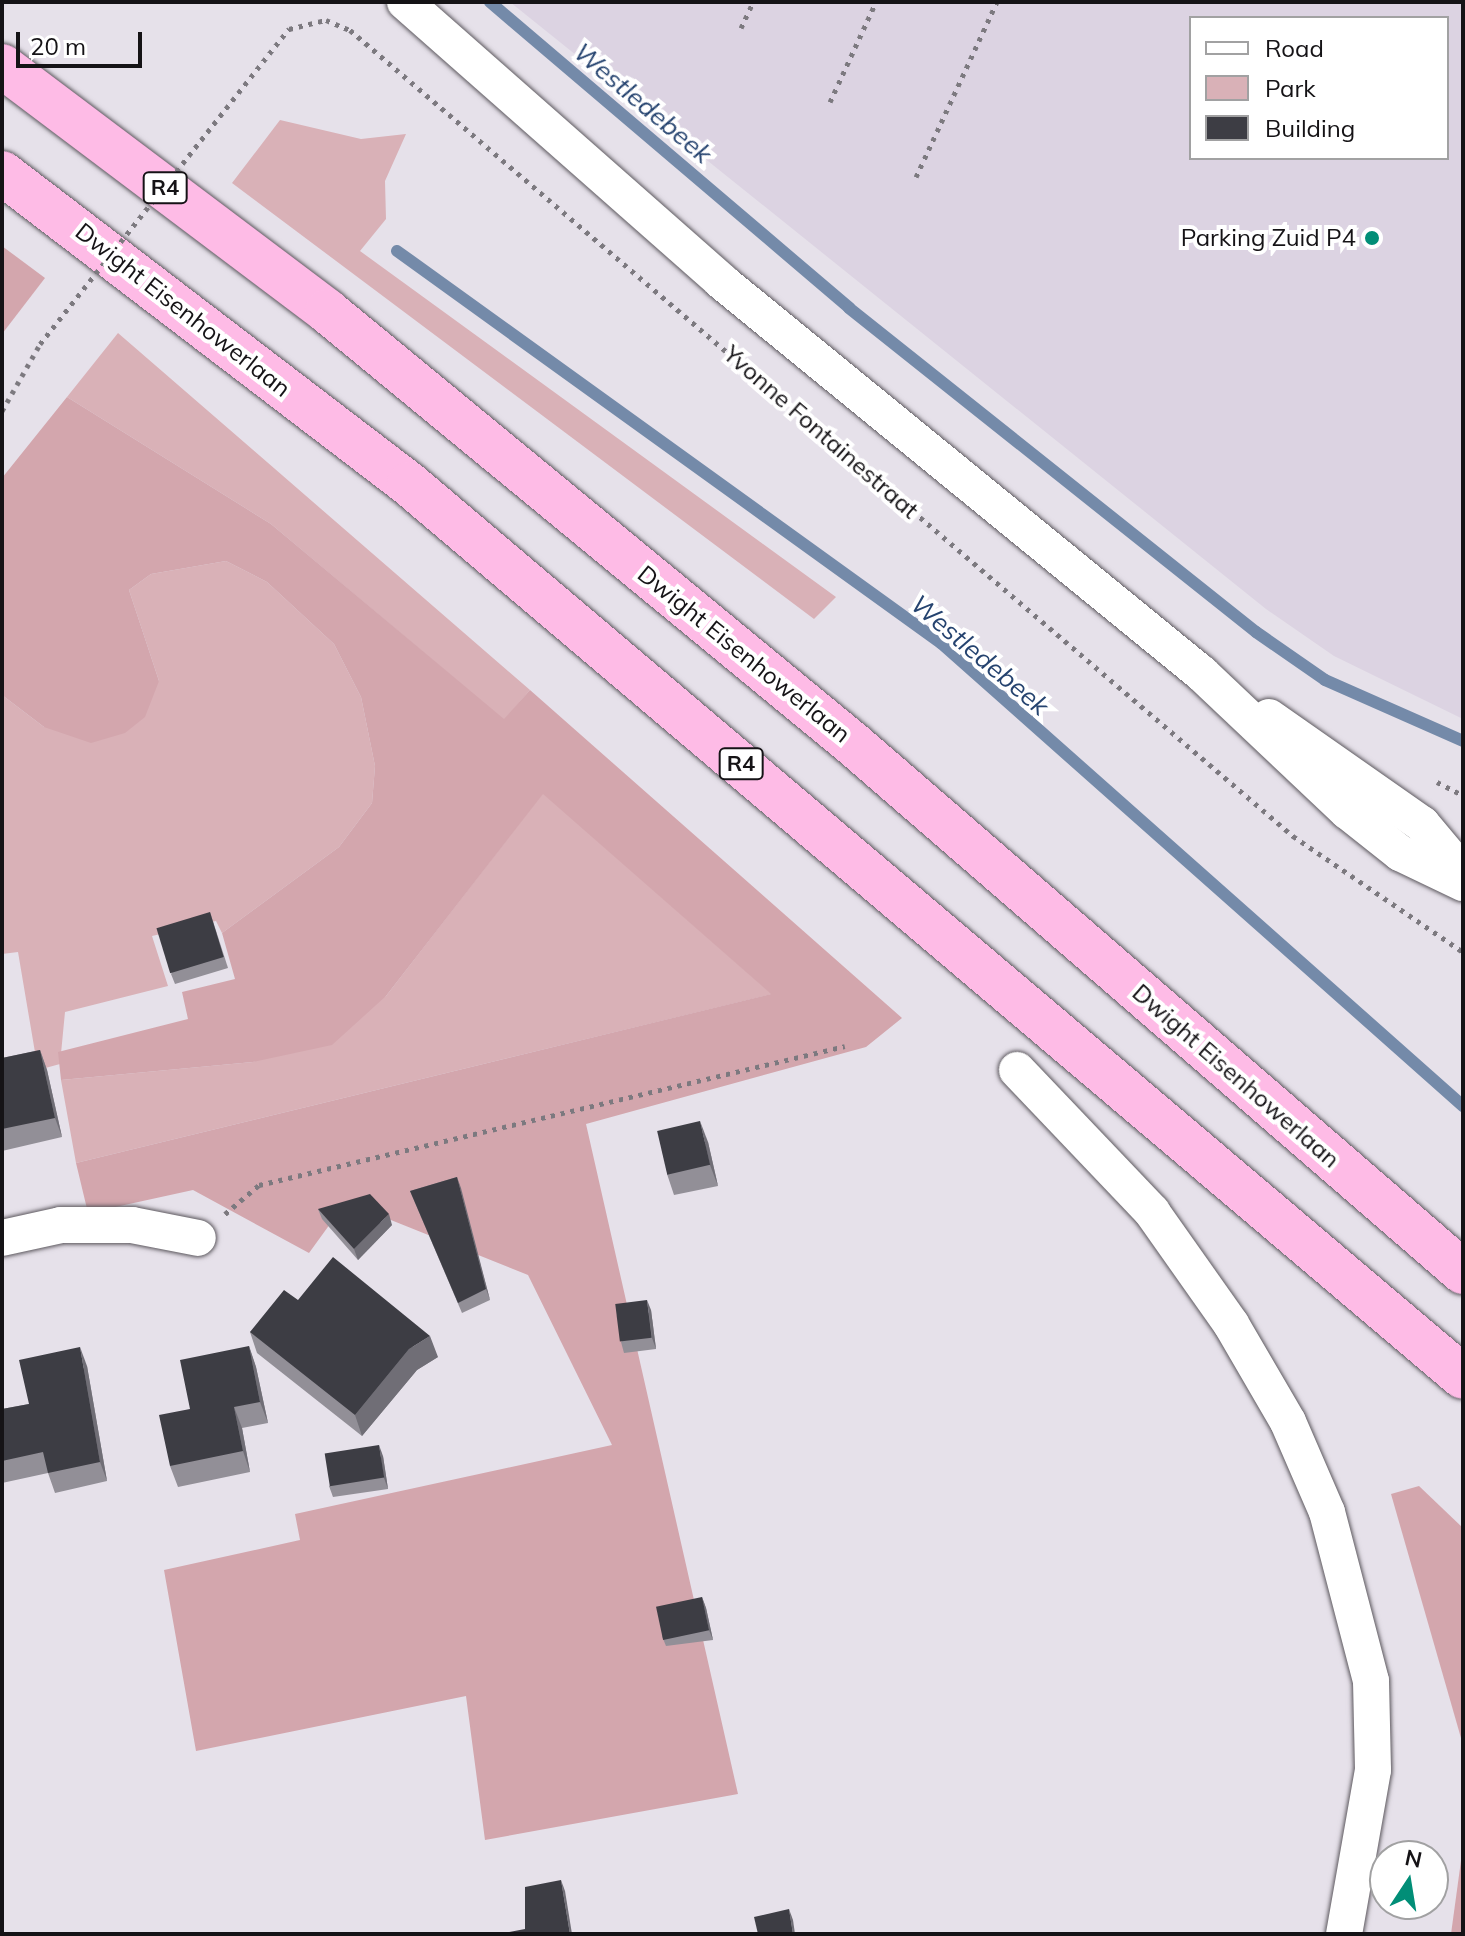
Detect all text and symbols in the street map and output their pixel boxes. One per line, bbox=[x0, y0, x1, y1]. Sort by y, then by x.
scale bar bbox=[20, 16, 146, 66]
legend bbox=[1189, 16, 1449, 160]
text: 20 m bbox=[30, 31, 86, 61]
text: Road bbox=[1265, 33, 1324, 63]
water label: Westledebeek bbox=[568, 36, 718, 170]
text: Park bbox=[1265, 73, 1316, 103]
text: Building bbox=[1265, 113, 1355, 143]
road number: R4 bbox=[141, 170, 189, 206]
street label: Dwight Eisenhowerlaan bbox=[70, 217, 296, 403]
place label: Parking Zuid P4 bbox=[1181, 224, 1356, 252]
marker: Parking Zuid P4 bbox=[1363, 229, 1381, 247]
street label: Yvonne Fontainestraat bbox=[718, 339, 924, 525]
street label: Dwight Eisenhowerlaan bbox=[632, 559, 856, 749]
water label: Westledebeek bbox=[905, 588, 1055, 722]
road number: R4 bbox=[717, 746, 765, 782]
street label: Dwight Eisenhowerlaan bbox=[1126, 978, 1346, 1174]
north arrow bbox=[1369, 1840, 1449, 1920]
text: N bbox=[1403, 1843, 1425, 1874]

